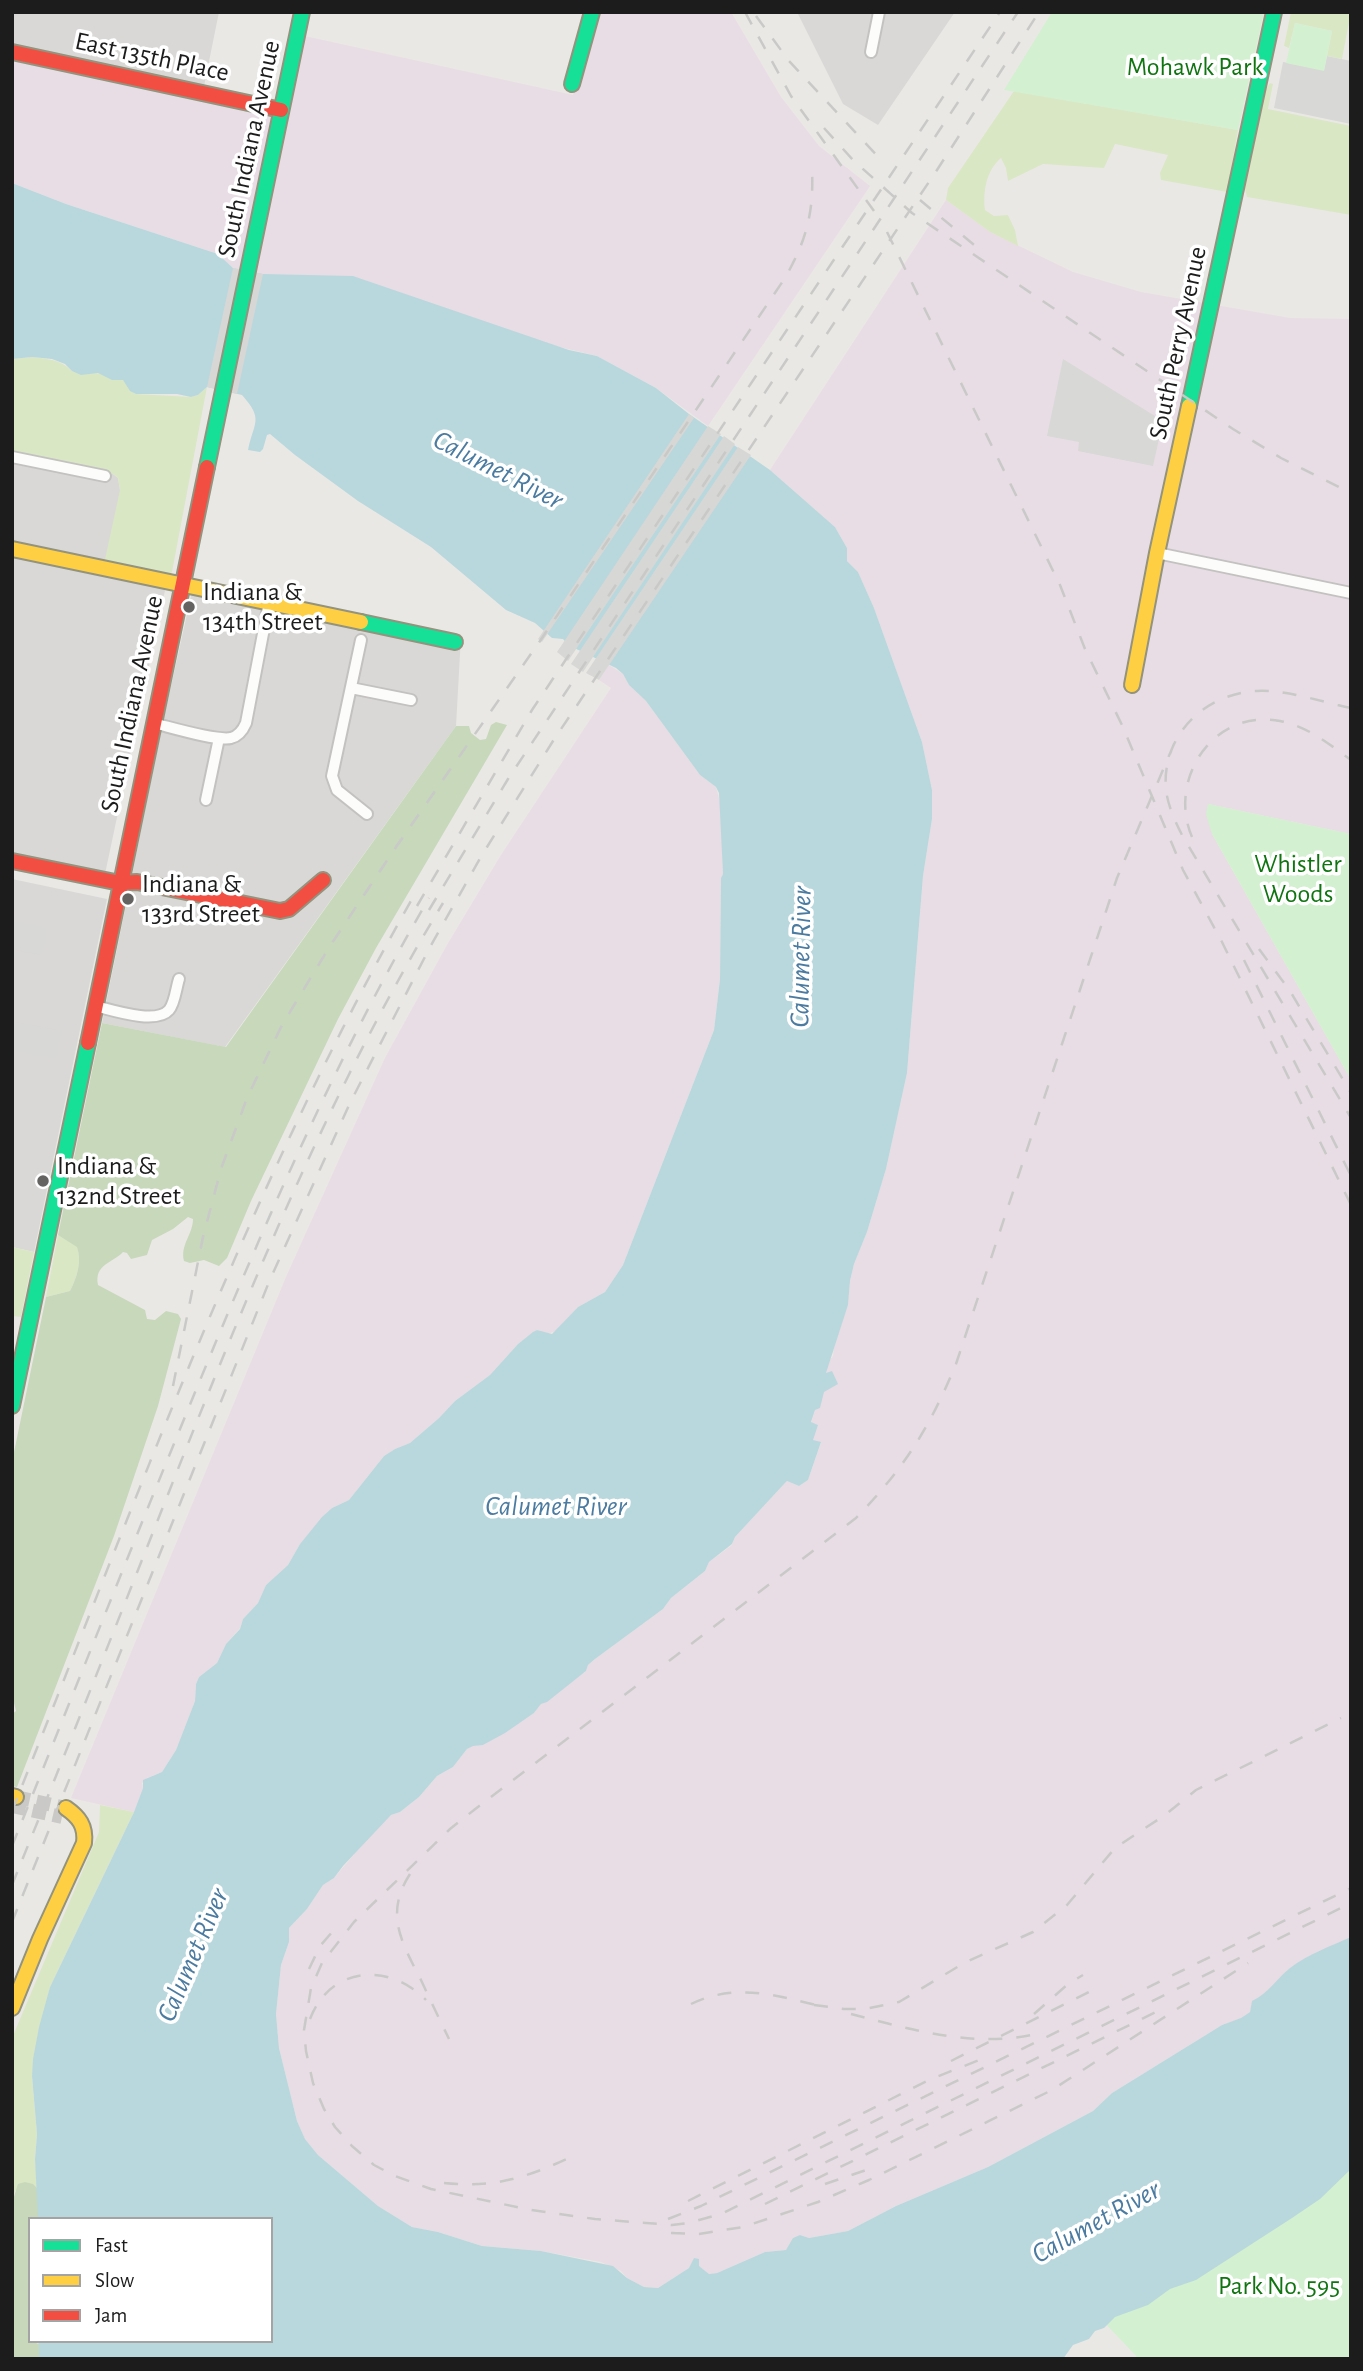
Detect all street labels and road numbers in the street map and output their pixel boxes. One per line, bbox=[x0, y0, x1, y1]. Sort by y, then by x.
street label: East 135th Place bbox=[72, 25, 232, 89]
street label: South Indiana Avenue bbox=[211, 38, 287, 260]
street label: South Perry Avenue bbox=[1142, 244, 1214, 442]
street label: South Indiana Avenue bbox=[94, 593, 170, 815]

